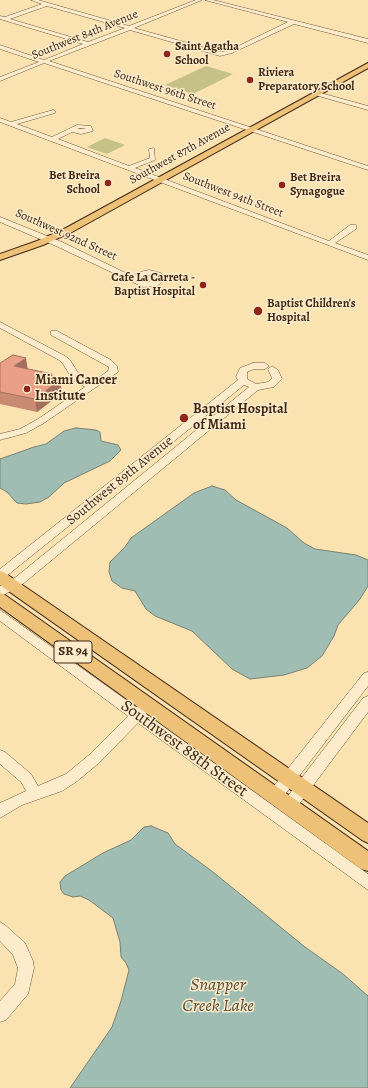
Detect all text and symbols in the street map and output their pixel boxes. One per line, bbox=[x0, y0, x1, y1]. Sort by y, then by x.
street label: Southwest 84th Avenue bbox=[30, 7, 140, 63]
place label: Saint Agatha School bbox=[175, 40, 239, 68]
marker: Saint Agatha School bbox=[162, 49, 172, 59]
place label: Riviera Preparatory School bbox=[258, 66, 354, 94]
street label: Southwest 96th Street bbox=[112, 67, 218, 113]
marker: Riviera Preparatory School bbox=[245, 75, 255, 85]
street label: Southwest 87th Avenue bbox=[127, 120, 233, 188]
place label: Bet Breira School bbox=[49, 169, 100, 197]
street label: Southwest 94th Street bbox=[181, 169, 285, 221]
place label: Bet Breira Synagogue bbox=[290, 171, 345, 199]
marker: Bet Breira School bbox=[103, 178, 113, 188]
marker: Bet Breira Synagogue bbox=[277, 180, 287, 190]
street label: Southwest 92nd Street bbox=[13, 206, 119, 264]
place label: Cafe La Carreta - Baptist Hospital bbox=[111, 271, 195, 299]
marker: Cafe La Carreta - Baptist Hospital bbox=[198, 280, 208, 290]
place label: Baptist Children's Hospital bbox=[267, 297, 356, 325]
marker: Baptist Children's Hospital bbox=[252, 305, 264, 317]
place label: Miami Cancer Institute bbox=[35, 373, 117, 406]
marker: Miami Cancer Institute bbox=[22, 384, 32, 394]
place label: Baptist Hospital of Miami bbox=[193, 402, 287, 434]
marker: Baptist Hospital of Miami bbox=[178, 412, 190, 424]
street label: Southwest 89th Avenue bbox=[63, 433, 177, 529]
road number: SR 94 bbox=[54, 641, 92, 663]
street label: Southwest 88th Street bbox=[116, 696, 252, 802]
water label: Snapper Creek Lake bbox=[182, 975, 254, 1018]

